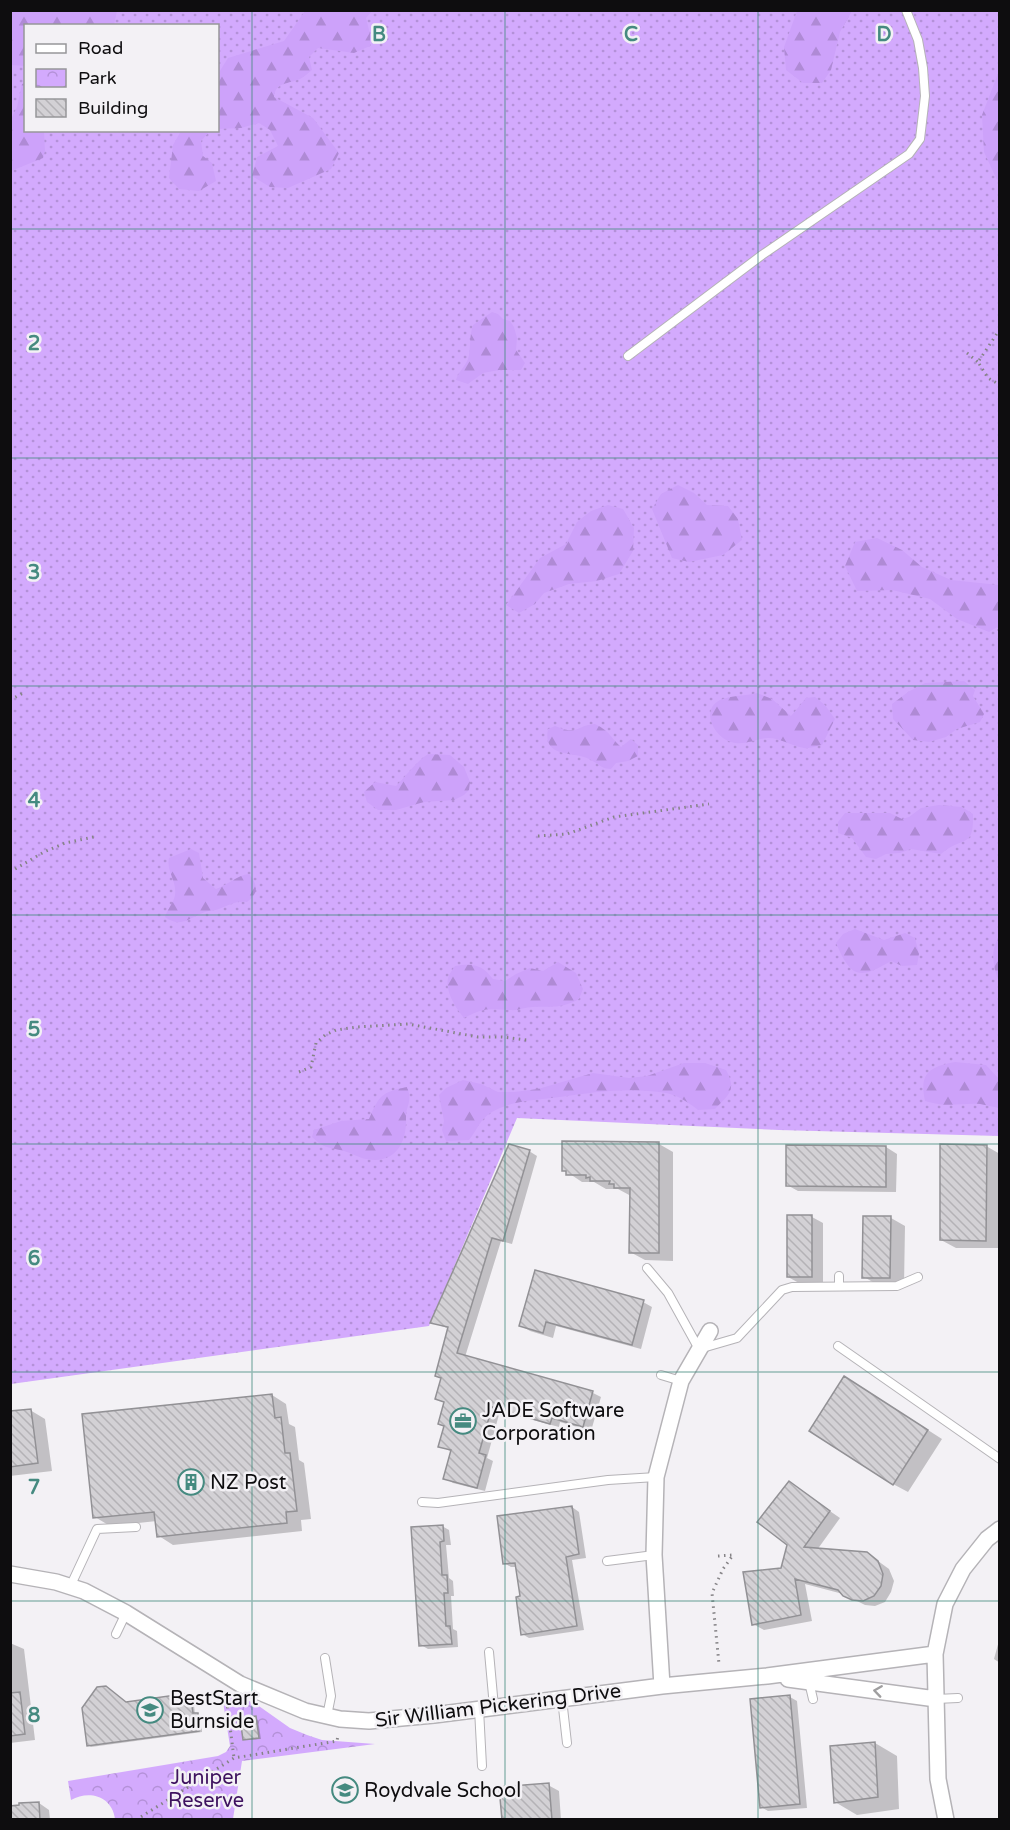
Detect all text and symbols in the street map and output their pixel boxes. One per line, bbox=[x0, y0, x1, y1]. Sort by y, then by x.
text: B bbox=[372, 23, 386, 47]
text: C bbox=[624, 23, 638, 47]
text: D bbox=[876, 23, 892, 47]
legend bbox=[24, 24, 219, 132]
text: Road bbox=[78, 37, 123, 59]
text: Park bbox=[78, 67, 117, 89]
text: Building bbox=[78, 97, 148, 119]
text: 2 bbox=[28, 332, 40, 356]
text: 3 bbox=[28, 561, 40, 585]
text: 4 bbox=[28, 789, 41, 813]
text: 5 bbox=[28, 1018, 40, 1042]
text: 6 bbox=[28, 1247, 40, 1271]
place label: JADE Software Corporation bbox=[482, 1399, 624, 1446]
office icon: JADE Software Corporation bbox=[448, 1406, 478, 1436]
building icon: NZ Post bbox=[176, 1467, 206, 1497]
place label: NZ Post bbox=[210, 1471, 287, 1495]
text: 7 bbox=[28, 1476, 40, 1500]
street label: Sir William Pickering Drive bbox=[374, 1679, 622, 1733]
one-way arrow bbox=[874, 1685, 883, 1698]
place label: BestStart Burnside bbox=[170, 1687, 259, 1734]
school or university icon: BestStart Burnside bbox=[135, 1695, 165, 1725]
text: 8 bbox=[28, 1704, 40, 1728]
park label: Juniper Reserve bbox=[168, 1766, 244, 1813]
school or university icon: Roydvale School bbox=[330, 1775, 360, 1805]
place label: Roydvale School bbox=[364, 1779, 521, 1803]

